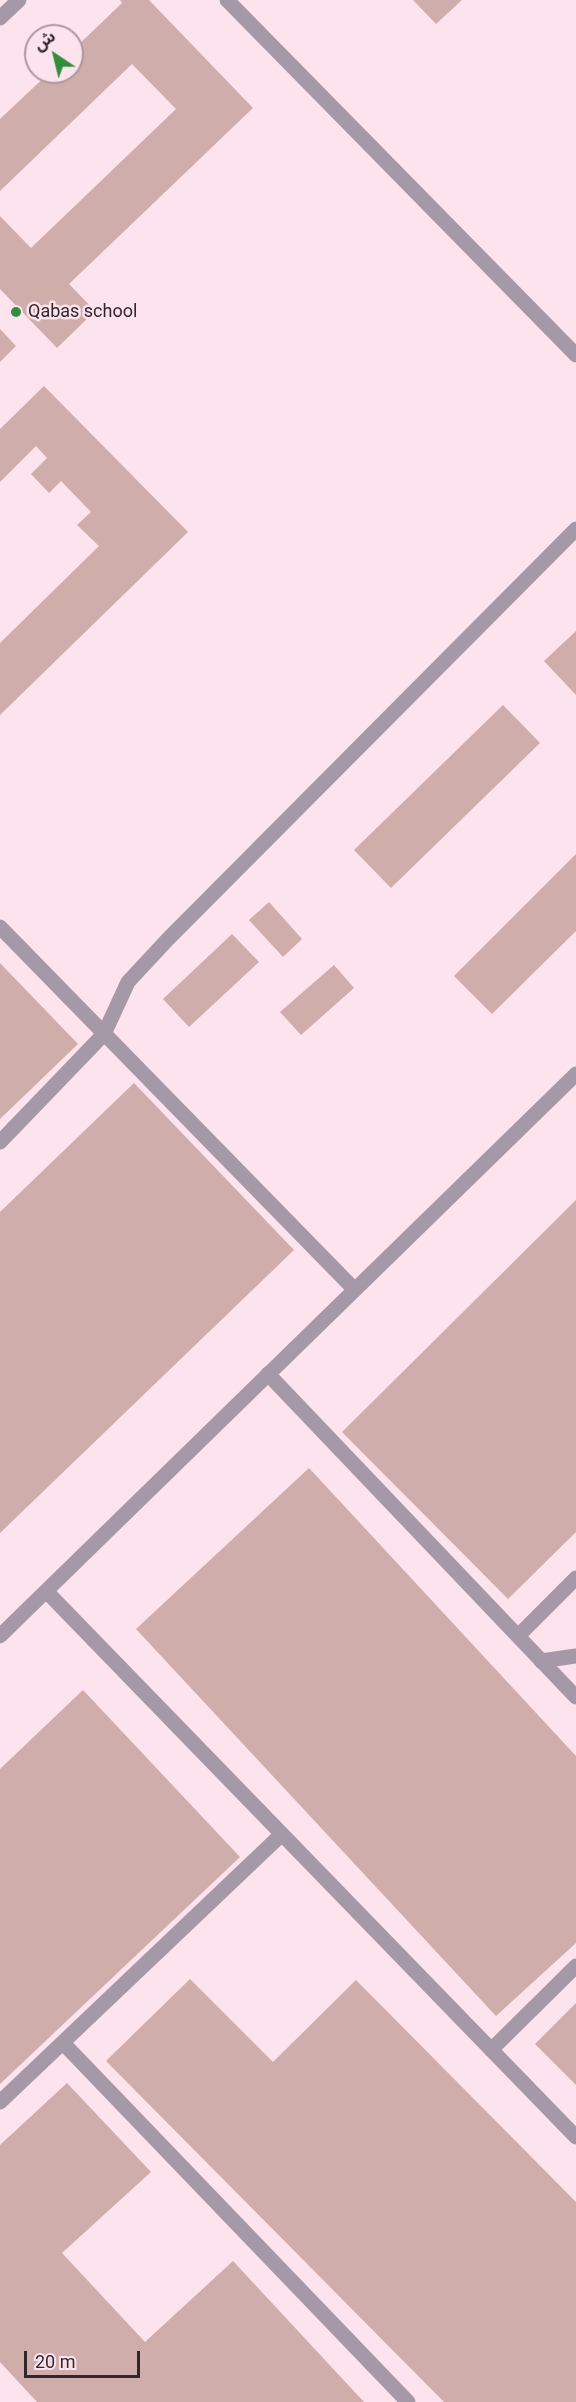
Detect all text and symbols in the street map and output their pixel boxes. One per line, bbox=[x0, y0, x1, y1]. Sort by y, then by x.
north arrow bbox=[24, 24, 84, 84]
text: ش bbox=[30, 26, 59, 55]
place label: Qabas school bbox=[28, 301, 137, 323]
marker: Qabas school bbox=[9, 305, 23, 319]
scale bar bbox=[27, 2339, 142, 2377]
text: 20 m bbox=[35, 2351, 75, 2372]

